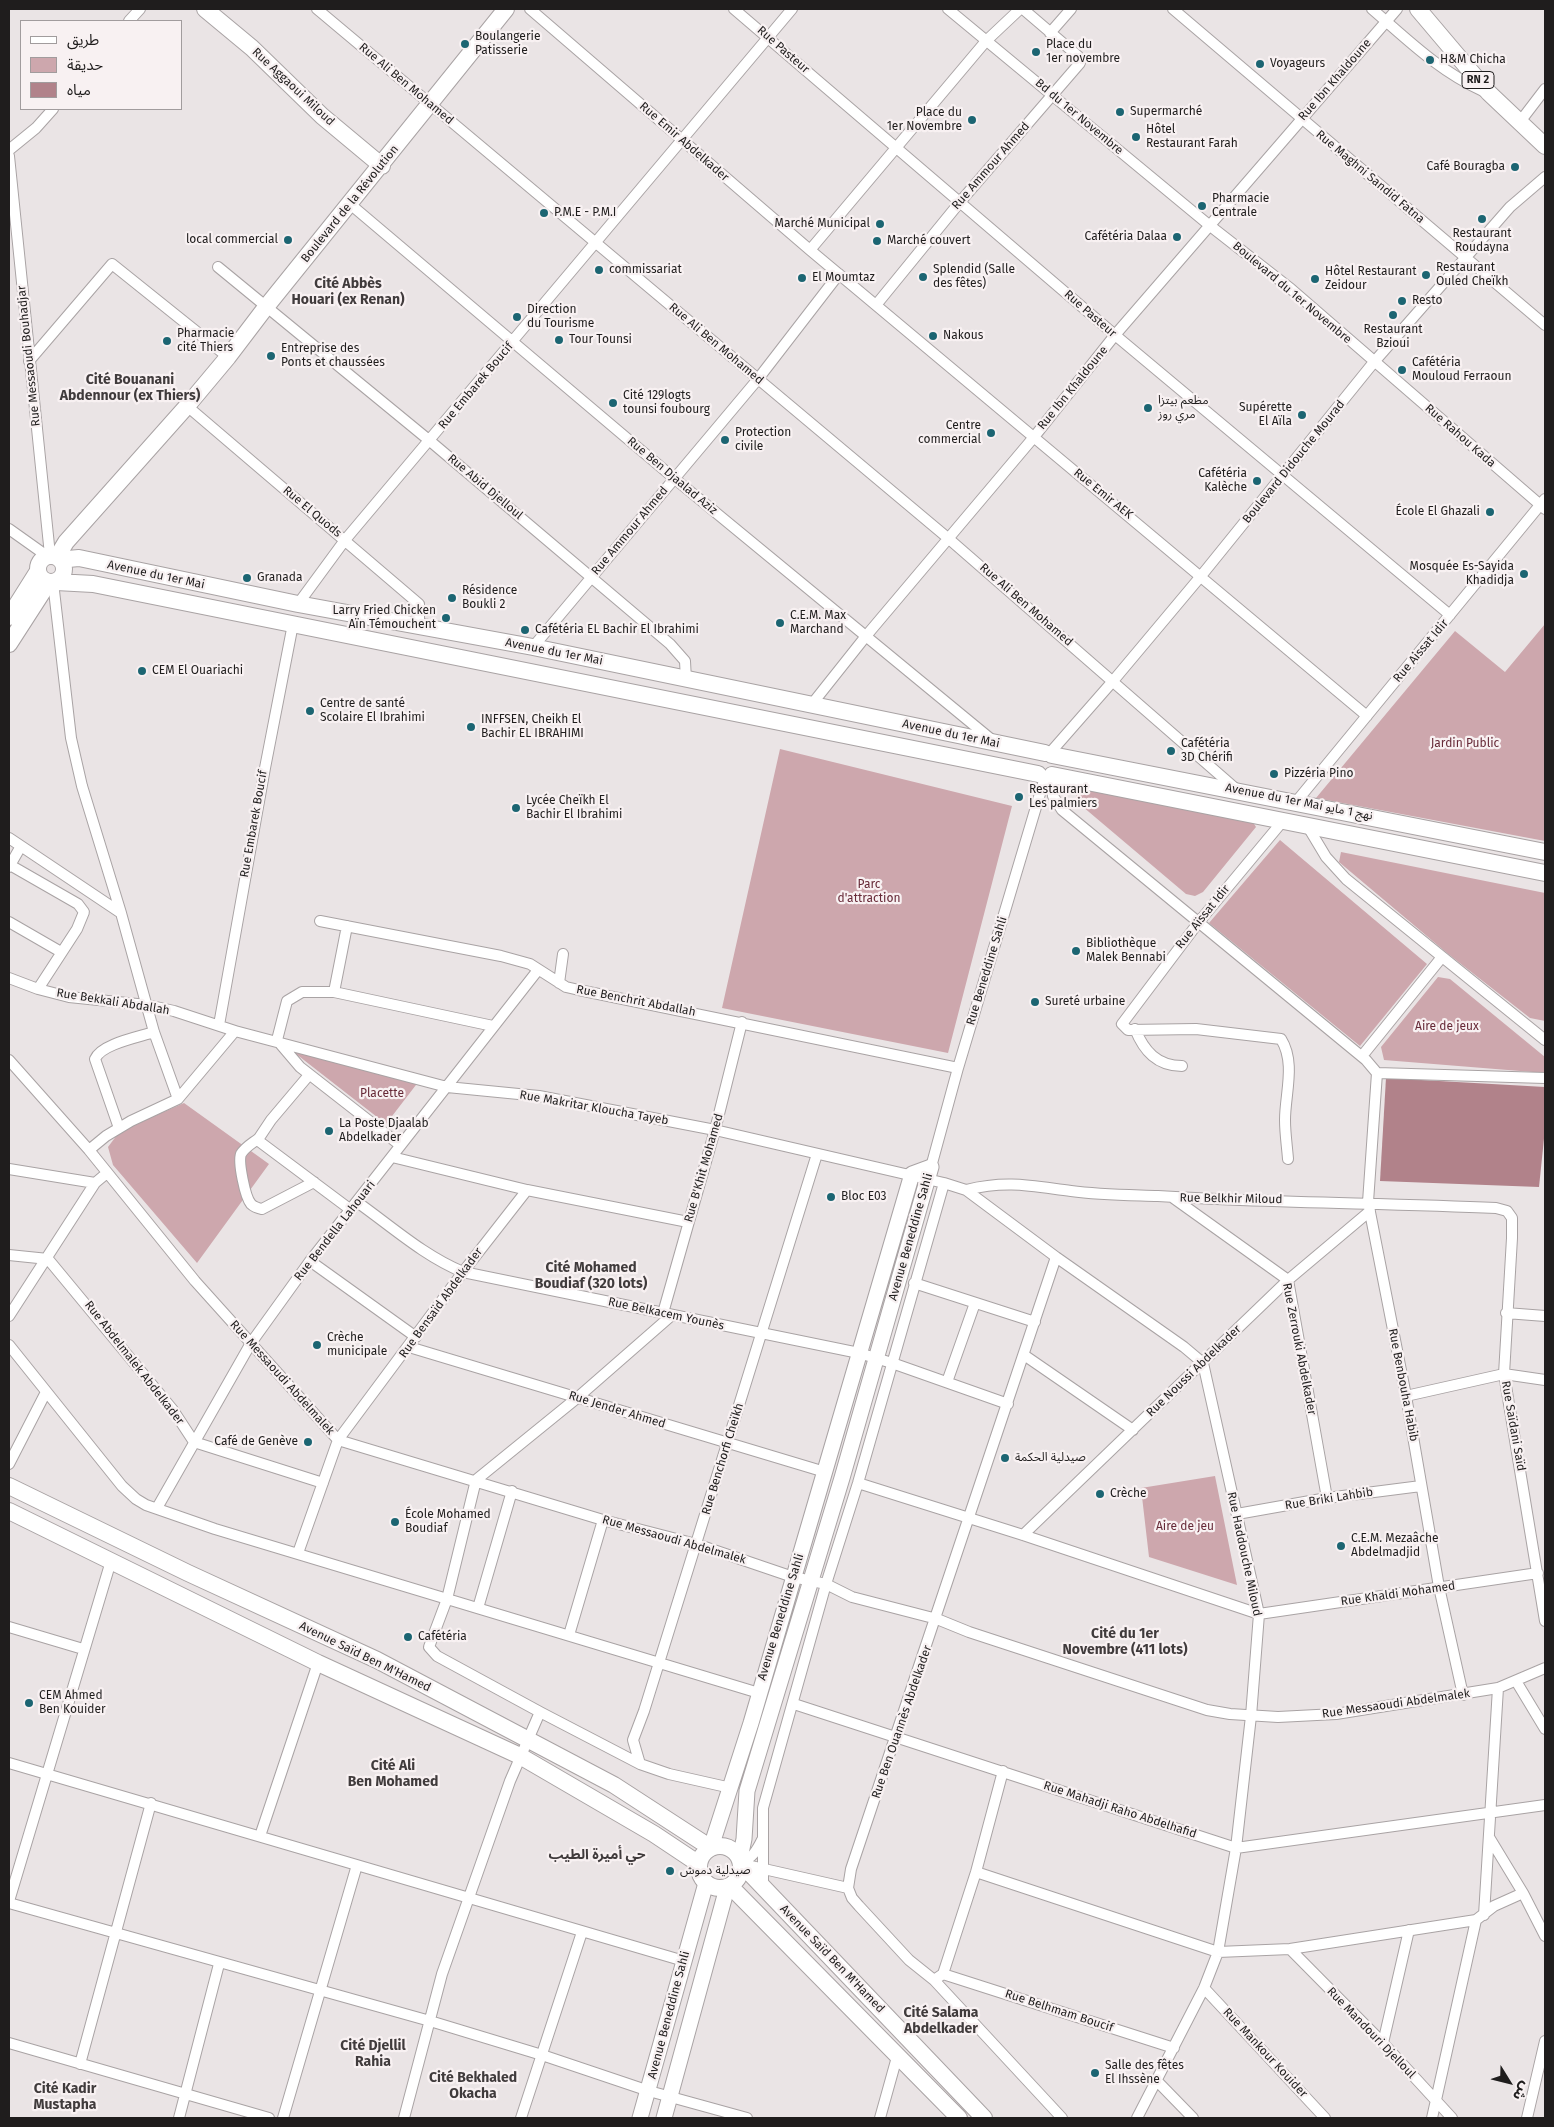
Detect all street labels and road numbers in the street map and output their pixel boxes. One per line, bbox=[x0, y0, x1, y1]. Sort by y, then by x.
street label: Rue Pasteur bbox=[754, 23, 812, 77]
street label: Rue Ibn Khaldoune bbox=[1296, 36, 1374, 124]
street label: Rue Ali Ben Mohamed bbox=[356, 40, 456, 128]
street label: Rue Aggaoui Miloud bbox=[249, 45, 337, 129]
road number: RN 2 bbox=[1462, 72, 1494, 88]
street label: Bd du 1er Novembre bbox=[1032, 76, 1126, 158]
street label: Rue Emir Abdelkader bbox=[636, 99, 732, 185]
street label: Rue Ammour Ahmed bbox=[949, 119, 1033, 213]
street label: Rue Maghni Sandid Fatna bbox=[1313, 127, 1427, 227]
street label: Boulevard de la Révolution bbox=[298, 142, 402, 266]
street label: Boulevard du 1er Novembre bbox=[1230, 239, 1354, 347]
street label: Rue Messaoudi Bouhadjar bbox=[14, 285, 44, 427]
street label: Rue Pasteur bbox=[1061, 287, 1119, 341]
street label: Rue Ali Ben Mohamed bbox=[666, 300, 766, 388]
street label: Rue Embarek Boucif bbox=[436, 340, 516, 432]
street label: Rue Ibn Khaldoune bbox=[1035, 343, 1111, 433]
street label: Boulevard Didouche Mourad bbox=[1240, 398, 1348, 526]
street label: Rue Rahou Kada bbox=[1422, 401, 1498, 471]
street label: Rue Ben Djaalad Aziz bbox=[624, 434, 720, 518]
street label: Rue Abid Djelloul bbox=[444, 451, 526, 523]
street label: Rue Emir AEK bbox=[1070, 466, 1136, 522]
street label: Rue El Quods bbox=[280, 483, 344, 541]
street label: Rue Ammour Ahmed bbox=[589, 484, 671, 578]
street label: Avenue du 1er Mai bbox=[106, 558, 206, 592]
street label: Rue Ali Ben Mohamed bbox=[976, 561, 1076, 649]
street label: Rue Aissat Idir bbox=[1390, 617, 1452, 685]
street label: Avenue du 1er Mai bbox=[504, 635, 604, 669]
street label: Avenue du 1er Mai bbox=[901, 717, 1001, 751]
street label: Rue Embarek Boucif bbox=[237, 769, 271, 879]
street label: Avenue du 1er Mai نهج 1 مايو bbox=[1224, 781, 1374, 823]
street label: Rue Aïssat Idir bbox=[1173, 882, 1233, 952]
street label: Rue Beneddine Sahli bbox=[964, 915, 1010, 1027]
street label: Rue Benchrit Abdallah bbox=[575, 982, 697, 1020]
street label: Rue Bekkali Abdallah bbox=[55, 986, 171, 1018]
street label: Rue Makritar Kloucha Tayeb bbox=[518, 1088, 670, 1128]
street label: Rue B'Khit Mohamed bbox=[682, 1112, 726, 1224]
street label: Avenue Beneddine Sahli bbox=[886, 1172, 936, 1302]
street label: Rue Bendella Lahouari bbox=[291, 1178, 379, 1284]
street label: Rue Belkhir Miloud bbox=[1179, 1191, 1283, 1207]
street label: Rue Bensaïd Abdelkader bbox=[396, 1245, 486, 1361]
street label: Rue Zerrouki Abdelkader bbox=[1279, 1282, 1319, 1416]
street label: Rue Belkacem Younès bbox=[607, 1295, 725, 1333]
street label: Rue Abdelmalek Abdelkader bbox=[81, 1298, 187, 1428]
street label: Rue Messaoudi Abdelmalek bbox=[227, 1318, 337, 1438]
street label: Rue Noussi Abdelkader bbox=[1144, 1322, 1244, 1420]
street label: Rue Benbouha Habib bbox=[1385, 1327, 1421, 1443]
street label: Rue Saïdani Saïd bbox=[1498, 1380, 1528, 1472]
street label: Rue Jender Ahmed bbox=[567, 1388, 667, 1432]
street label: Rue Benchorfi Cheïkh bbox=[699, 1401, 747, 1517]
street label: Rue Briki Lahbib bbox=[1284, 1485, 1374, 1513]
street label: Rue Haddouche Miloud bbox=[1224, 1490, 1264, 1618]
street label: Rue Messaoudi Abdelmalek bbox=[600, 1513, 748, 1567]
street label: Avenue Beneddine Sahli bbox=[755, 1552, 807, 1682]
street label: Rue Khaldi Mohamed bbox=[1340, 1579, 1456, 1609]
street label: Avenue Saïd Ben M'Hamed bbox=[297, 1619, 433, 1695]
street label: Rue Ben Ouannès Abdelkader bbox=[869, 1643, 935, 1801]
street label: Rue Messaoudi Abdelmalek bbox=[1321, 1686, 1471, 1722]
street label: Rue Mahadji Raho Abdelhafid bbox=[1042, 1778, 1198, 1842]
street label: Avenue Saïd Ben M'Hamed bbox=[777, 1902, 887, 2016]
street label: Avenue Beneddine Sahli bbox=[645, 1949, 693, 2081]
street label: Rue Mandouri Djelloul bbox=[1324, 1984, 1418, 2082]
street label: Rue Belhmam Boucif bbox=[1003, 1987, 1115, 2035]
street label: Rue Mankour Kouider bbox=[1220, 2005, 1310, 2101]

